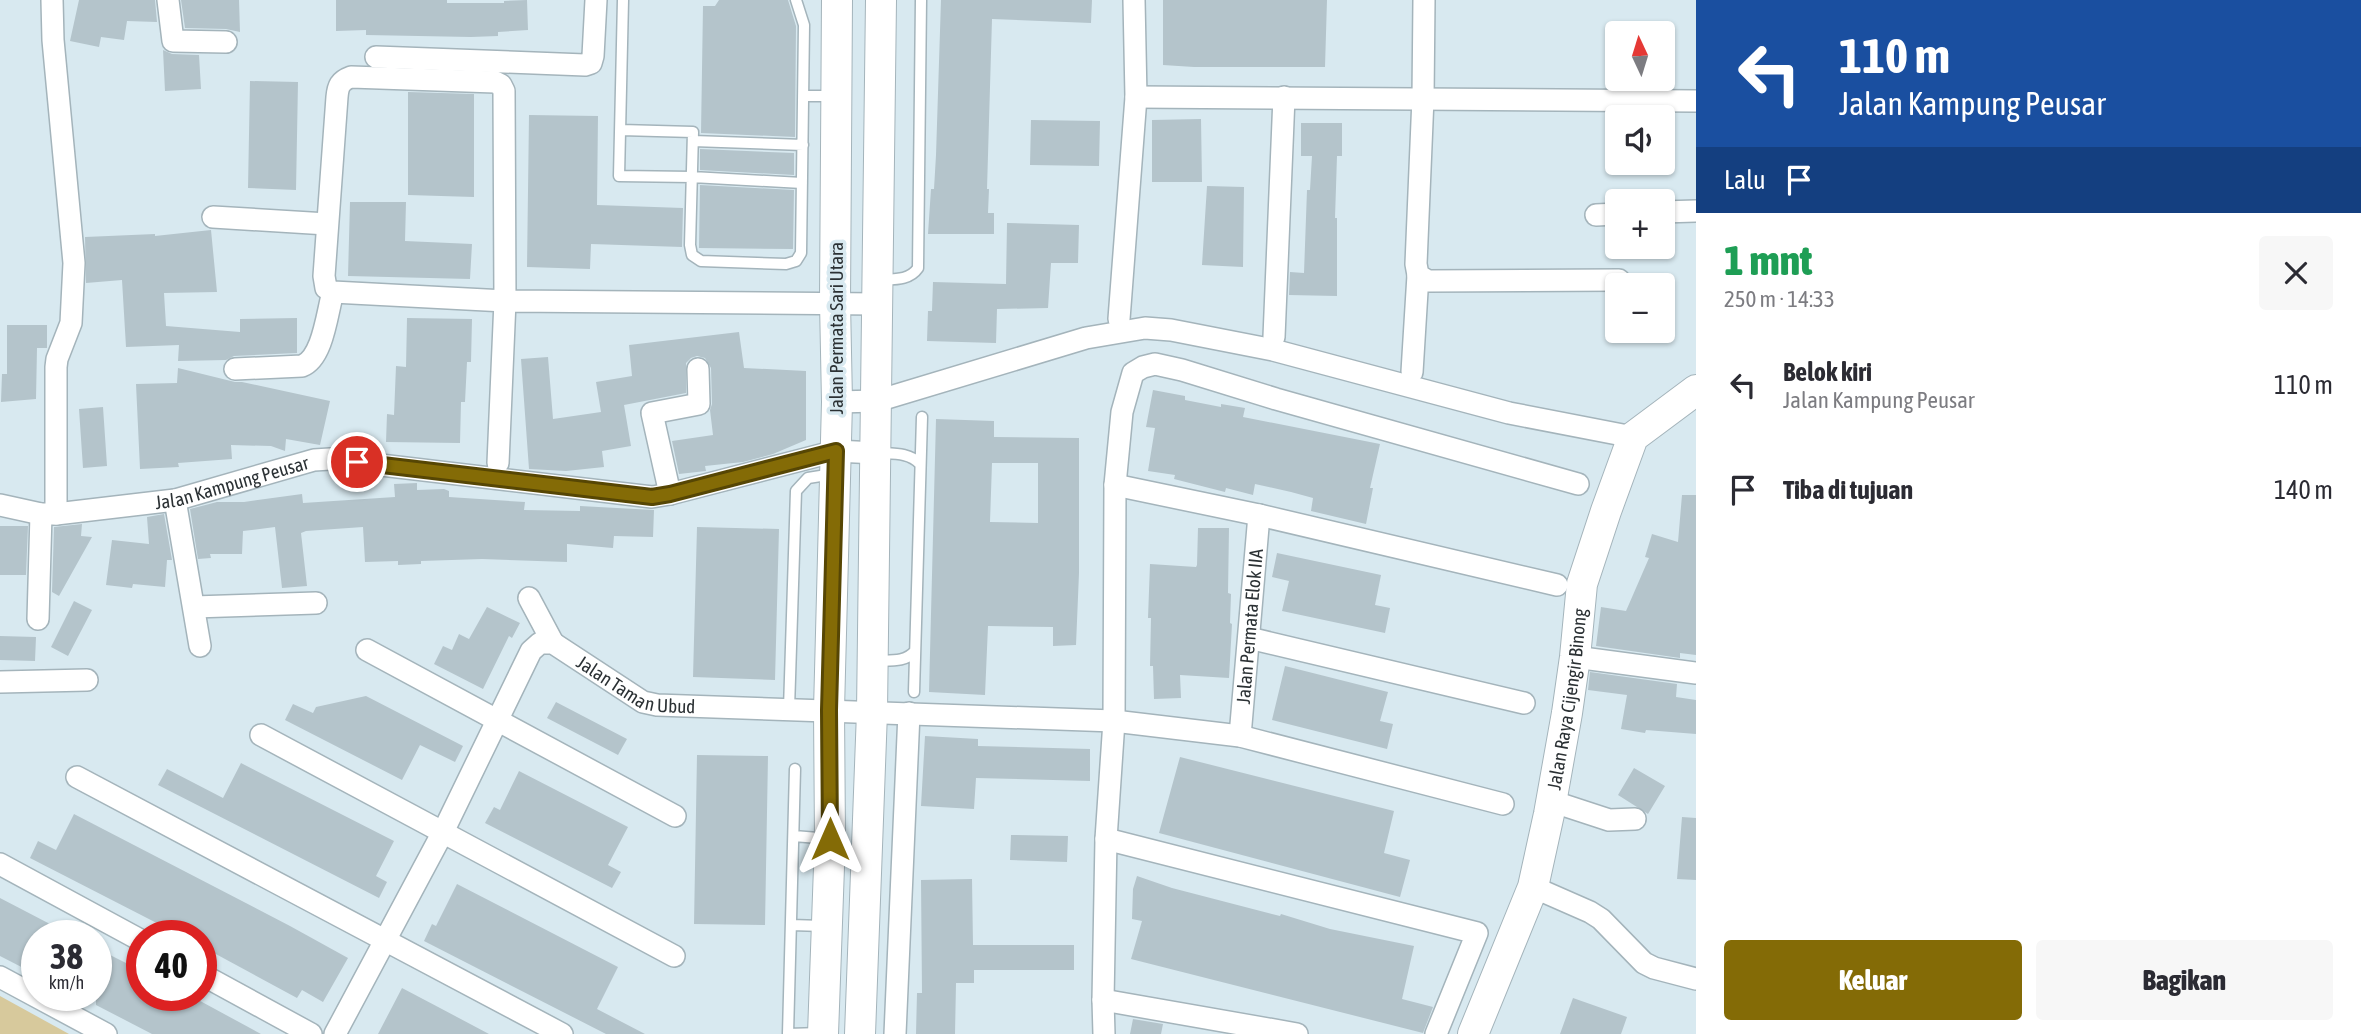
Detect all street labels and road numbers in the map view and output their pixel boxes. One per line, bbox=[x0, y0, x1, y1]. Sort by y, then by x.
street label: Jalan Permata Sari Utara bbox=[825, 242, 847, 414]
street label: Jalan Kampung Peusar bbox=[154, 451, 311, 513]
street label: Jalan Permata Elok IIA bbox=[1232, 547, 1267, 705]
street label: Jalan Raya Cijengir Binong bbox=[1543, 607, 1591, 791]
street label: Jalan Taman Ubud bbox=[573, 651, 696, 717]

